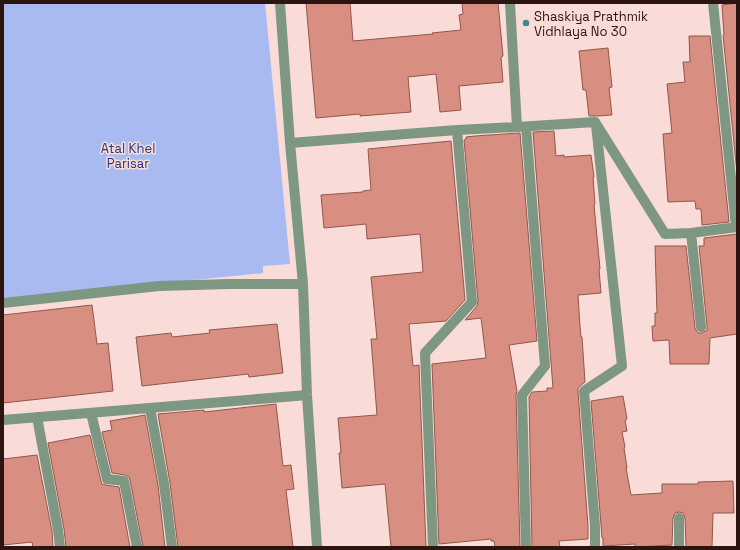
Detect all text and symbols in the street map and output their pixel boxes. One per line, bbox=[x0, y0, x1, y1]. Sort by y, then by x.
place label: Shaskiya Prathmik Vidhlaya No 30 bbox=[534, 8, 648, 40]
marker: Shaskiya Prathmik Vidhlaya No 30 bbox=[521, 18, 531, 28]
park label: Atal Khel Parisar bbox=[101, 140, 155, 172]

